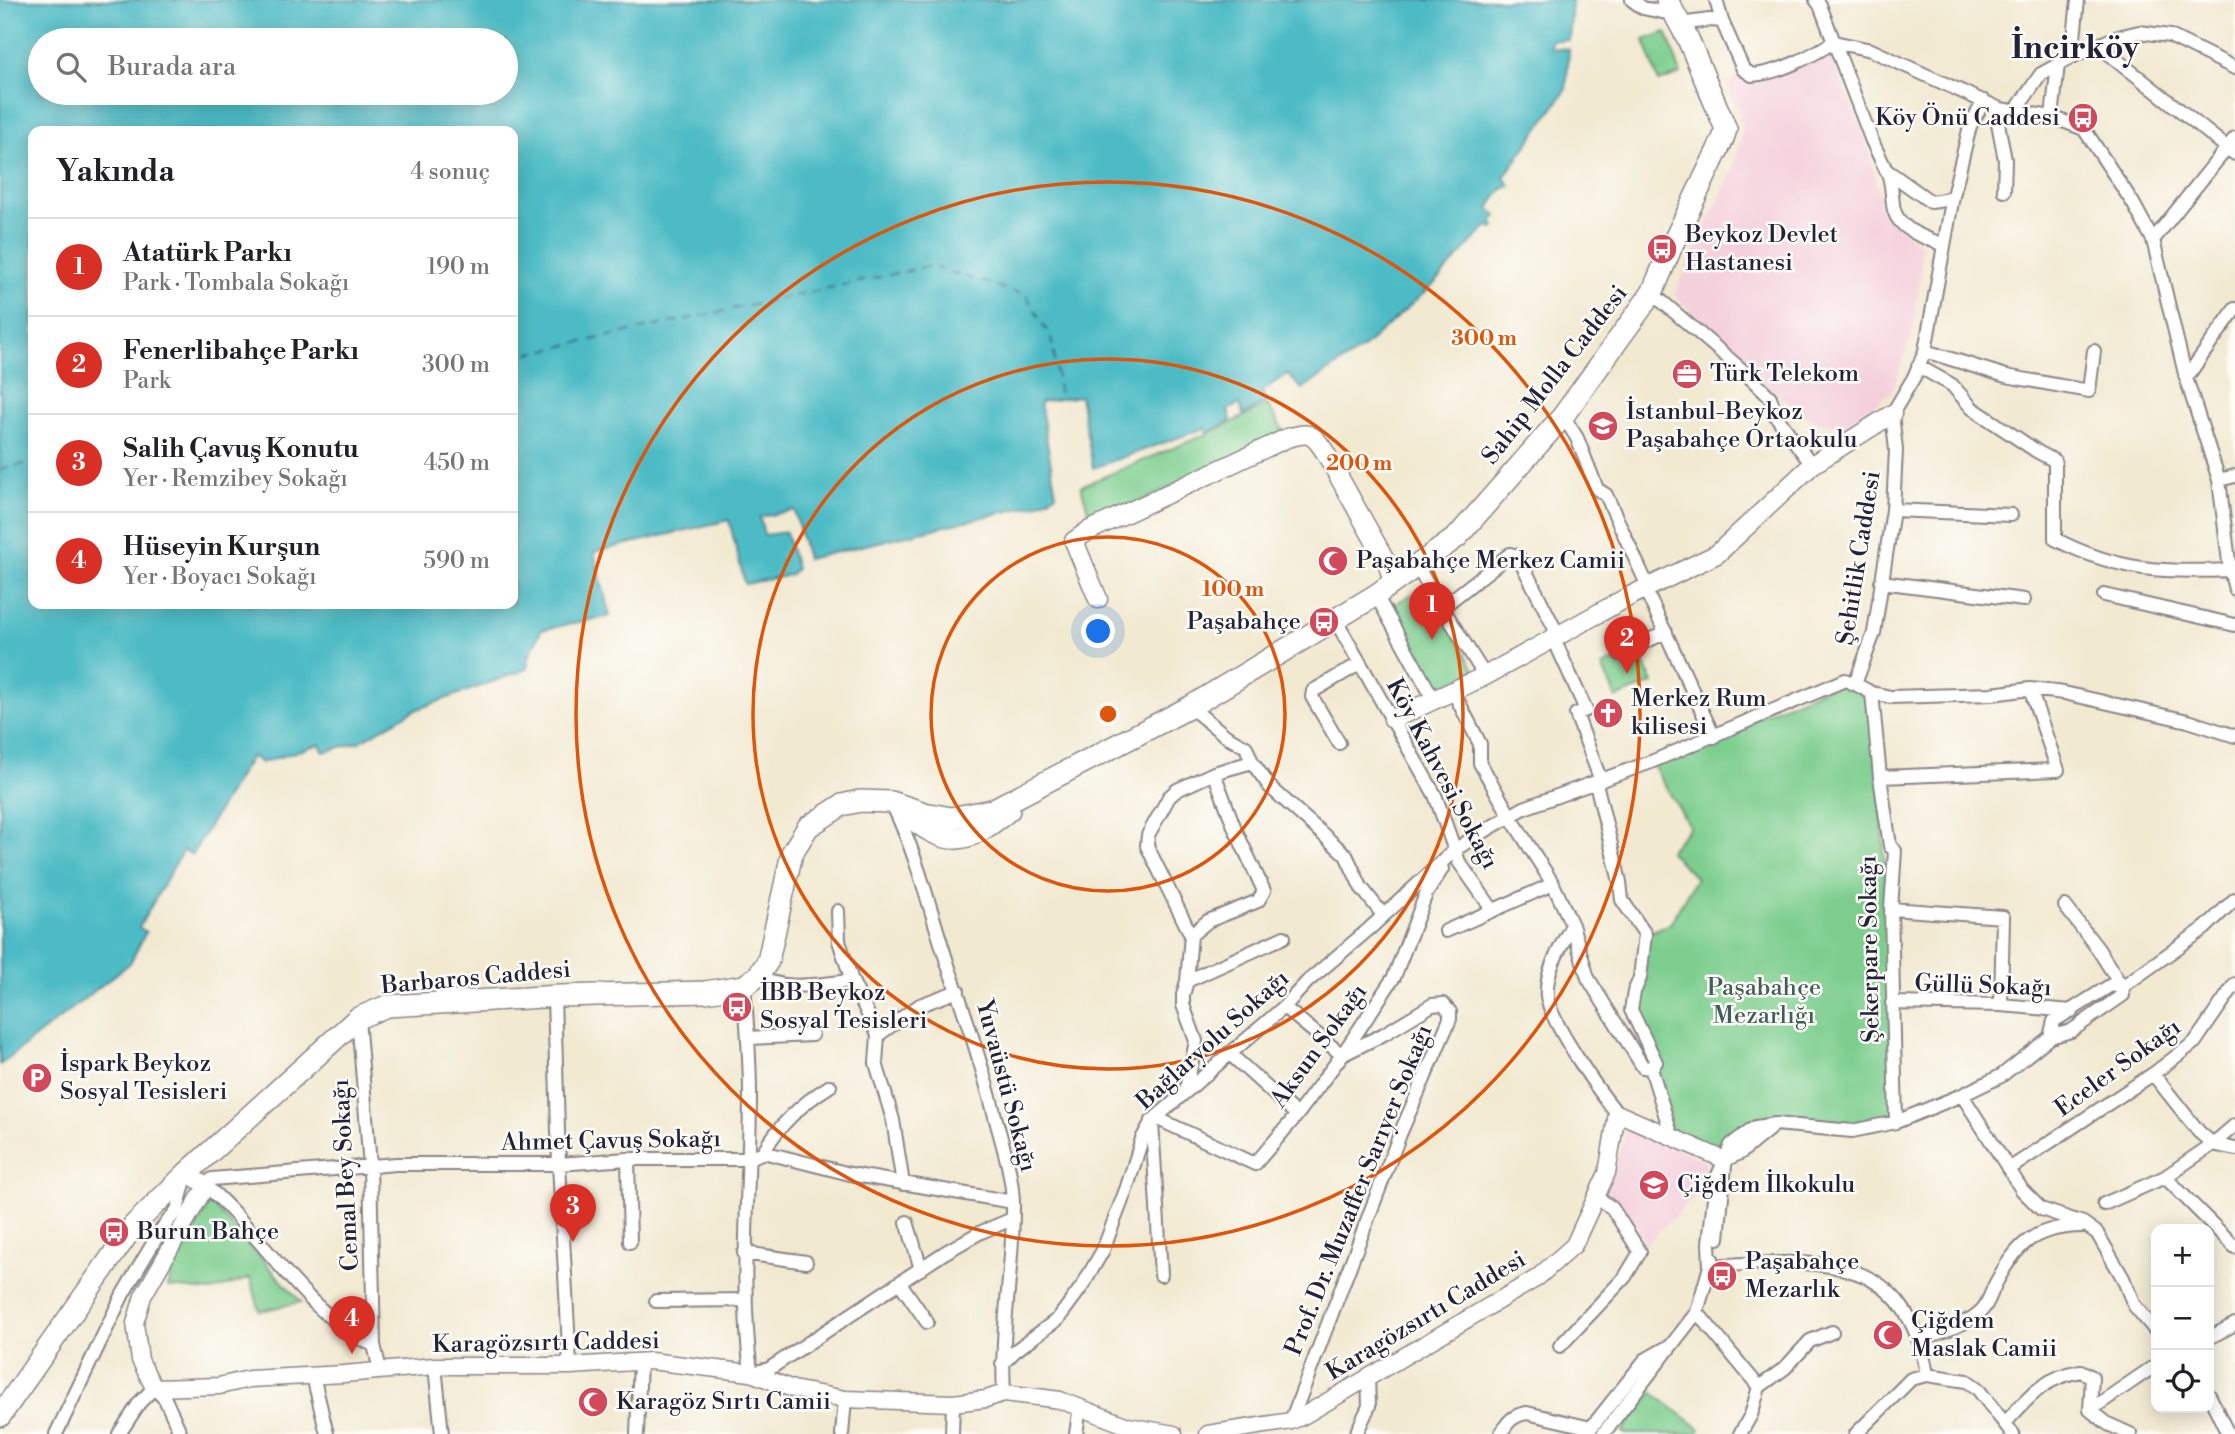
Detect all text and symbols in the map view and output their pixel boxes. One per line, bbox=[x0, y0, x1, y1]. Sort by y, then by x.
district label: İncirköy bbox=[2011, 26, 2140, 68]
search box bbox=[28, 28, 518, 105]
icon: search bbox=[52, 48, 90, 86]
text: Burada ara bbox=[108, 51, 236, 83]
bus stop icon: Köy Önü Caddesi bbox=[2066, 101, 2100, 135]
place label: Köy Önü Caddesi bbox=[1875, 102, 2060, 133]
text: Yakında bbox=[56, 153, 175, 191]
text: 4 sonuç bbox=[410, 158, 490, 186]
place label: Beykoz Devlet Hastanesi bbox=[1684, 220, 1839, 278]
bus stop icon: Beykoz Devlet Hastanesi bbox=[1645, 232, 1679, 266]
text: Atatürk Parkı bbox=[123, 237, 292, 269]
text: 1 bbox=[73, 253, 85, 281]
text: 190 m bbox=[427, 253, 490, 281]
text: Park · Tombala Sokağı bbox=[123, 269, 349, 297]
street label: Sahip Molla Caddesi bbox=[1476, 279, 1634, 471]
text: 300 m bbox=[1451, 326, 1517, 352]
text: Fenerlibahçe Parkı bbox=[123, 335, 359, 367]
text: 2 bbox=[72, 351, 86, 379]
text: 300 m bbox=[422, 351, 490, 379]
office icon: Türk Telekom bbox=[1670, 357, 1704, 391]
place label: Türk Telekom bbox=[1710, 359, 1859, 389]
text: Park bbox=[123, 367, 171, 395]
place label: İstanbul-Beykoz Paşabahçe Ortaokulu bbox=[1626, 396, 1858, 455]
school or university icon: İstanbul-Beykoz Paşabahçe Ortaokulu bbox=[1586, 409, 1620, 443]
text: Salih Çavuş Konutu bbox=[123, 433, 359, 465]
text: 3 bbox=[72, 449, 86, 477]
text: 450 m bbox=[424, 449, 490, 477]
text: 200 m bbox=[1326, 451, 1392, 477]
text: Yer · Remzibey Sokağı bbox=[123, 465, 348, 493]
street label: Şehitlik Caddesi bbox=[1830, 469, 1888, 647]
text: Hüseyin Kurşun bbox=[123, 531, 320, 563]
mosque icon: Paşabahçe Merkez Camii bbox=[1316, 544, 1350, 578]
place label: Paşabahçe Merkez Camii bbox=[1356, 546, 1625, 576]
text: 4 bbox=[71, 547, 87, 575]
text: 590 m bbox=[423, 547, 490, 575]
text: Yer · Boyacı Sokağı bbox=[123, 563, 317, 591]
text: 100 m bbox=[1202, 577, 1264, 603]
pin: 1 bbox=[1409, 582, 1455, 640]
bus stop icon: Paşabahçe bbox=[1307, 605, 1341, 639]
place label: Paşabahçe bbox=[1187, 607, 1301, 637]
your location bbox=[1081, 614, 1115, 648]
pin: 2 bbox=[1604, 616, 1650, 674]
street label: Köy Kahvesi Sokağı bbox=[1379, 673, 1505, 875]
place label: Merkez Rum kilisesi bbox=[1631, 684, 1767, 742]
church icon: Merkez Rum kilisesi bbox=[1591, 696, 1625, 730]
centre of rings bbox=[1096, 702, 1120, 726]
street label: Şekerpare Sokağı bbox=[1853, 855, 1887, 1043]
street label: Barbaros Caddesi bbox=[379, 955, 572, 1001]
street label: Bağlaryolu Sokağı bbox=[1130, 963, 1296, 1117]
street label: Güllü Sokağı bbox=[1914, 969, 2052, 1003]
park label: Paşabahçe Mezarlığı bbox=[1707, 973, 1821, 1031]
place label: İBB Beykoz Sosyal Tesisleri bbox=[760, 977, 927, 1036]
street label: Aksun Sokağı bbox=[1263, 978, 1374, 1115]
bus stop icon: İBB Beykoz Sosyal Tesisleri bbox=[720, 990, 754, 1024]
street label: Yuvaüstü Sokağı bbox=[968, 995, 1043, 1175]
street label: Eceler Sokağı bbox=[2049, 1012, 2187, 1124]
street label: Prof. Dr. Muzaffer Sarıyer Sokağı bbox=[1279, 1020, 1439, 1360]
place label: İspark Beykoz Sosyal Tesisleri bbox=[60, 1048, 227, 1107]
parking icon: İspark Beykoz Sosyal Tesisleri bbox=[20, 1061, 54, 1095]
street label: Cemal Bey Sokağı bbox=[326, 1078, 366, 1272]
street label: Ahmet Çavuş Sokağı bbox=[500, 1124, 721, 1158]
school or university icon: Çiğdem İlkokulu bbox=[1637, 1168, 1671, 1202]
place label: Çiğdem İlkokulu bbox=[1677, 1169, 1856, 1200]
pin: 3 bbox=[550, 1184, 596, 1242]
bus stop icon: Burun Bahçe bbox=[97, 1215, 131, 1249]
place label: Burun Bahçe bbox=[136, 1217, 279, 1247]
map controls bbox=[2151, 1224, 2214, 1413]
button: + bbox=[2151, 1224, 2214, 1287]
street label: Karagözsırtı Caddesi bbox=[1321, 1244, 1531, 1388]
place label: Paşabahçe Mezarlık bbox=[1745, 1247, 1859, 1305]
bus stop icon: Paşabahçe Mezarlık bbox=[1705, 1259, 1739, 1293]
button: − bbox=[2151, 1287, 2214, 1350]
pin: 4 bbox=[329, 1296, 375, 1354]
place label: Çiğdem Maslak Camii bbox=[1911, 1306, 2057, 1364]
mosque icon: Çiğdem Maslak Camii bbox=[1871, 1318, 1905, 1352]
street label: Karagözsırtı Caddesi bbox=[432, 1326, 660, 1360]
button: locate bbox=[2151, 1350, 2214, 1413]
mosque icon: Karagöz Sırtı Camii bbox=[576, 1385, 610, 1419]
place label: Karagöz Sırtı Camii bbox=[616, 1387, 831, 1417]

